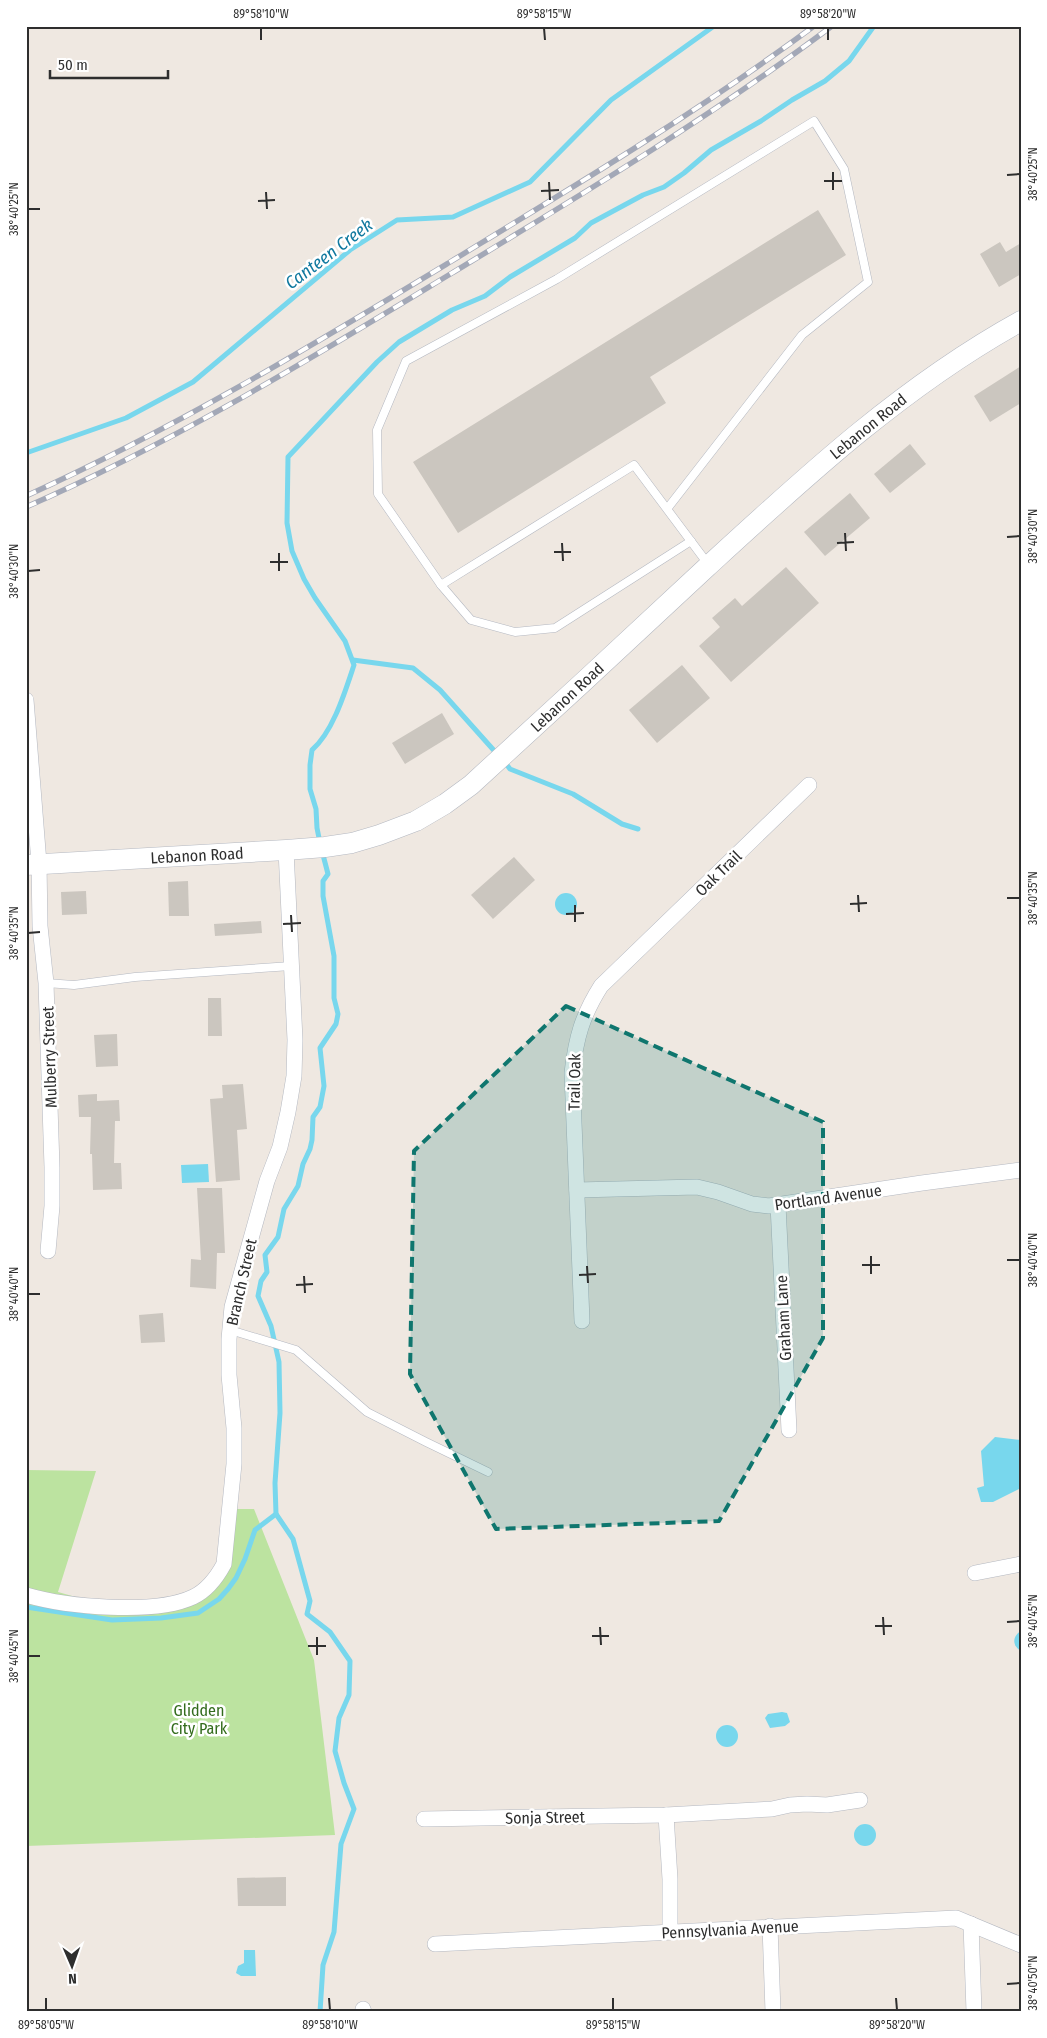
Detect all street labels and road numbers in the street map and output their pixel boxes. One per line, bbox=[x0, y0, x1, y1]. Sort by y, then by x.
street label: Lebanon Road bbox=[826, 390, 910, 463]
street label: Lebanon Road bbox=[527, 659, 608, 736]
street label: Lebanon Road bbox=[150, 844, 244, 867]
street label: Oak Trail bbox=[691, 847, 745, 900]
street label: Mulberry Street bbox=[38, 1005, 61, 1108]
street label: Trail Oak bbox=[565, 1053, 585, 1111]
street label: Portland Avenue bbox=[773, 1181, 883, 1214]
street label: Branch Street bbox=[222, 1236, 261, 1327]
street label: Graham Lane bbox=[772, 1275, 795, 1361]
street label: Sonja Street bbox=[505, 1807, 586, 1828]
street label: Pennsylvania Avenue bbox=[661, 1916, 799, 1943]

